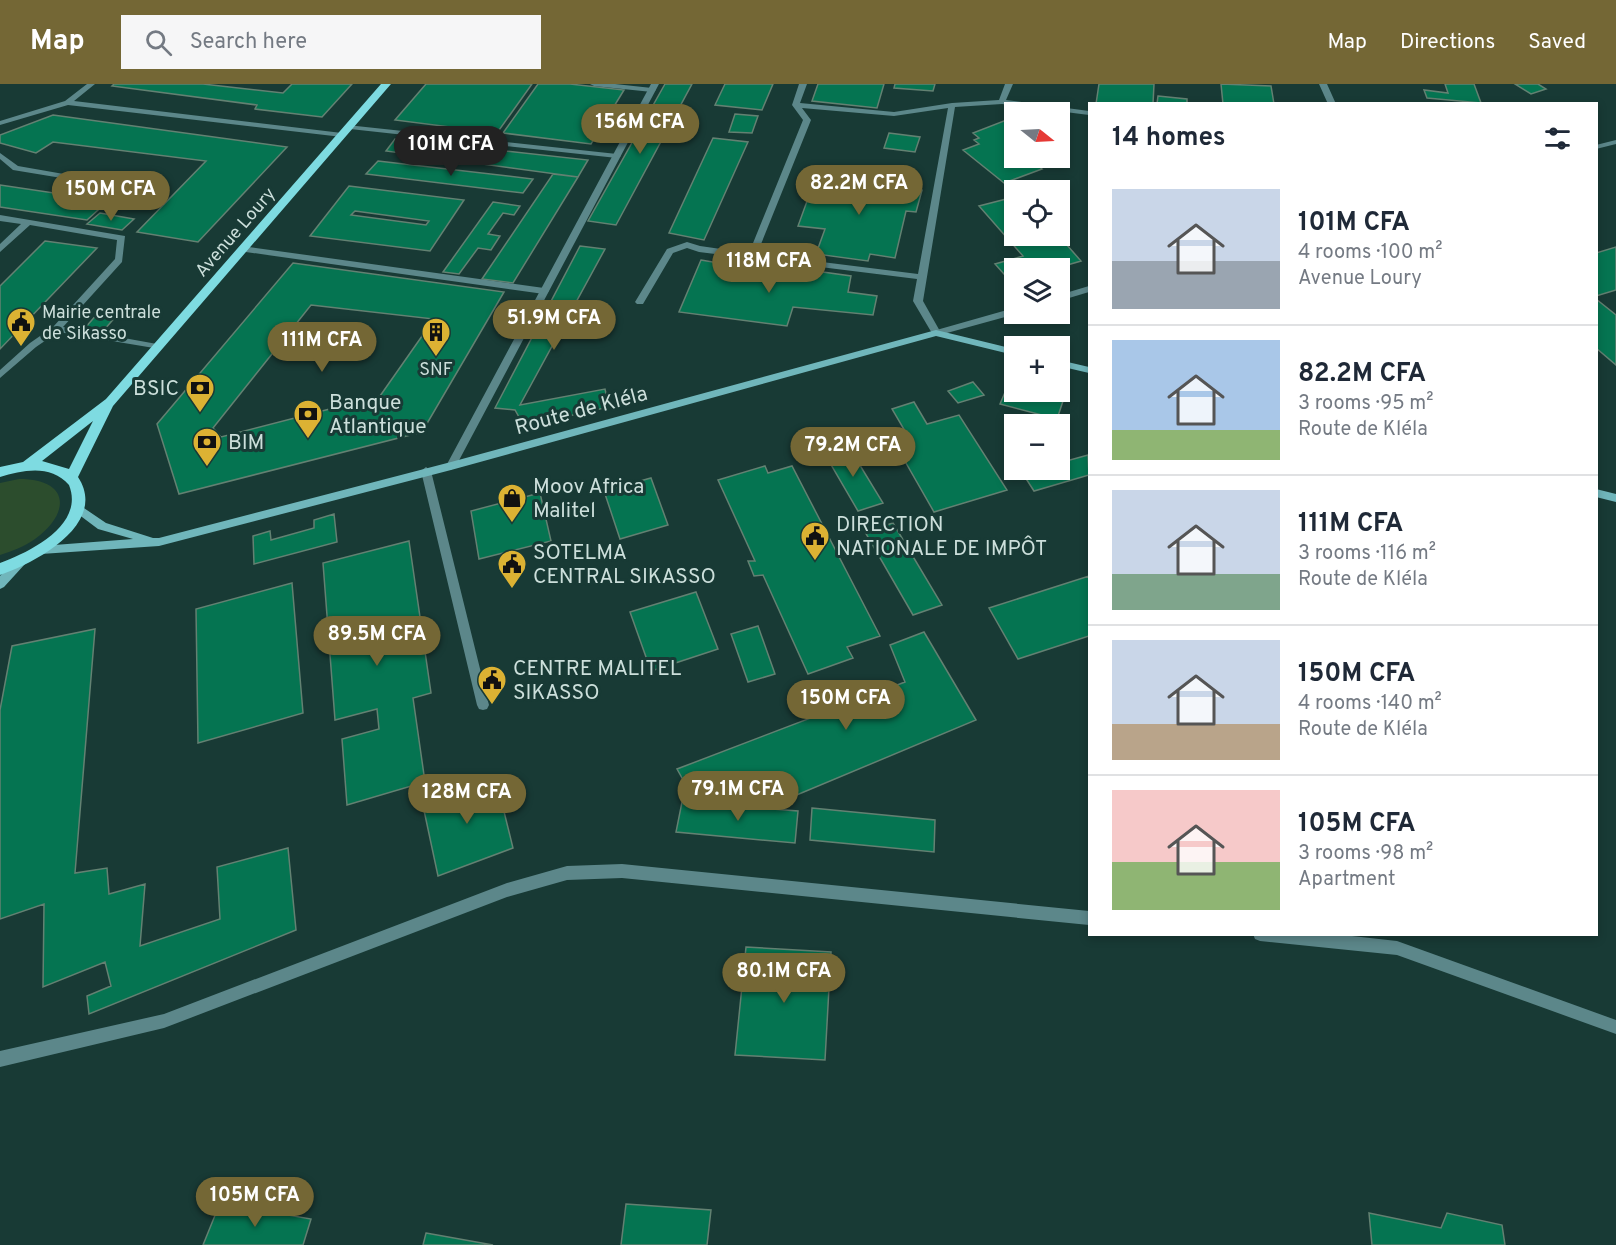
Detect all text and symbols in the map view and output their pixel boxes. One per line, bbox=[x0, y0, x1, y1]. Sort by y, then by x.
search box bbox=[121, 15, 541, 69]
text: Map bbox=[30, 24, 85, 60]
icon: search bbox=[142, 26, 175, 59]
text: Search here bbox=[190, 29, 307, 56]
text: Map bbox=[1327, 29, 1367, 56]
text: Directions bbox=[1400, 29, 1495, 56]
text: Saved bbox=[1528, 29, 1586, 56]
north arrow bbox=[1004, 102, 1070, 168]
map controls bbox=[1004, 102, 1070, 480]
pin: 156M CFA bbox=[578, 104, 702, 155]
text: 156M CFA bbox=[595, 110, 685, 136]
text: 14 homes bbox=[1112, 122, 1226, 155]
icon: filters bbox=[1541, 122, 1574, 155]
pin: 101M CFA bbox=[389, 126, 513, 177]
text: 101M CFA bbox=[408, 132, 494, 158]
pin: 82.2M CFA bbox=[790, 165, 928, 216]
pin: 150M CFA bbox=[49, 171, 173, 222]
text: 82.2M CFA bbox=[810, 171, 908, 197]
text: 150M CFA bbox=[66, 177, 156, 203]
button: locate bbox=[1004, 180, 1070, 246]
street label: Avenue Loury bbox=[191, 183, 281, 283]
text: 101M CFA bbox=[1298, 207, 1410, 240]
icon: home bbox=[1160, 213, 1232, 285]
text: 4 rooms · 100 m² bbox=[1298, 240, 1443, 266]
pin: 118M CFA bbox=[707, 243, 831, 294]
text: 118M CFA bbox=[726, 249, 812, 275]
button: layers bbox=[1004, 258, 1070, 324]
text: Avenue Loury bbox=[1298, 266, 1422, 292]
pin: 51.9M CFA bbox=[485, 300, 623, 351]
place label: Mairie centrale de Sikasso bbox=[42, 302, 161, 346]
public building icon: Mairie centrale de Sikasso bbox=[5, 306, 37, 348]
text: 51.9M CFA bbox=[507, 306, 601, 332]
building icon: SNF bbox=[420, 316, 452, 358]
pin: 111M CFA bbox=[260, 322, 384, 373]
text: 111M CFA bbox=[282, 328, 363, 354]
button: + bbox=[1004, 336, 1070, 402]
text: 82.2M CFA bbox=[1298, 358, 1426, 391]
place label: SNF bbox=[419, 359, 453, 382]
icon: home bbox=[1160, 364, 1232, 436]
bank icon: BSIC bbox=[184, 372, 216, 414]
place label: BSIC bbox=[133, 376, 179, 403]
street label: Route de Kléla bbox=[512, 381, 651, 442]
place label: Banque Atlantique bbox=[329, 390, 427, 441]
text: 3 rooms · 95 m² bbox=[1298, 391, 1434, 417]
bank icon: Banque Atlantique bbox=[292, 398, 324, 440]
button: − bbox=[1004, 414, 1070, 480]
text: Route de Kléla bbox=[1298, 417, 1428, 443]
bank icon: BIM bbox=[191, 426, 223, 468]
pin: 79.2M CFA bbox=[784, 427, 922, 478]
place label: BIM bbox=[228, 430, 264, 457]
text: 79.2M CFA bbox=[804, 433, 902, 459]
place label: Moov Africa Malitel bbox=[533, 474, 644, 525]
shop icon: Moov Africa Malitel bbox=[496, 482, 528, 524]
text: 111M CFA bbox=[1298, 508, 1403, 541]
place label: DIRECTION NATIONALE DE IMPÔT bbox=[836, 512, 1047, 563]
icon: home bbox=[1160, 514, 1232, 586]
public building icon: DIRECTION NATIONALE DE IMPÔT bbox=[799, 520, 831, 562]
place label: SOTELMA CENTRAL SIKASSO bbox=[533, 540, 716, 591]
text: 3 rooms · 116 m² bbox=[1298, 541, 1436, 567]
public building icon: SOTELMA CENTRAL SIKASSO bbox=[496, 548, 528, 590]
text: Route de Kléla bbox=[1298, 567, 1428, 593]
pin: 89.5M CFA bbox=[308, 616, 446, 667]
text: 89.5M CFA bbox=[328, 622, 426, 648]
place label: CENTRE MALITEL SIKASSO bbox=[513, 656, 682, 707]
text: 150M CFA bbox=[1298, 658, 1415, 691]
public building icon: CENTRE MALITEL SIKASSO bbox=[476, 664, 508, 706]
icon: home bbox=[1160, 664, 1232, 736]
pin: 150M CFA bbox=[784, 680, 908, 731]
text: 150M CFA bbox=[801, 686, 891, 712]
text: 4 rooms · 140 m² bbox=[1298, 691, 1442, 717]
text: Route de Kléla bbox=[1298, 717, 1428, 743]
pin: 79.1M CFA bbox=[669, 771, 807, 822]
pin: 128M CFA bbox=[405, 774, 529, 825]
text: 79.1M CFA bbox=[692, 777, 784, 803]
text: 128M CFA bbox=[422, 780, 512, 806]
text: 105M CFA bbox=[1298, 808, 1416, 841]
icon: home bbox=[1160, 814, 1232, 886]
text: 3 rooms · 98 m² bbox=[1298, 841, 1433, 867]
text: Apartment bbox=[1298, 867, 1396, 893]
pin: 80.1M CFA bbox=[715, 953, 853, 1004]
text: 80.1M CFA bbox=[736, 959, 832, 985]
pin: 105M CFA bbox=[193, 1177, 317, 1228]
text: 105M CFA bbox=[210, 1183, 300, 1209]

